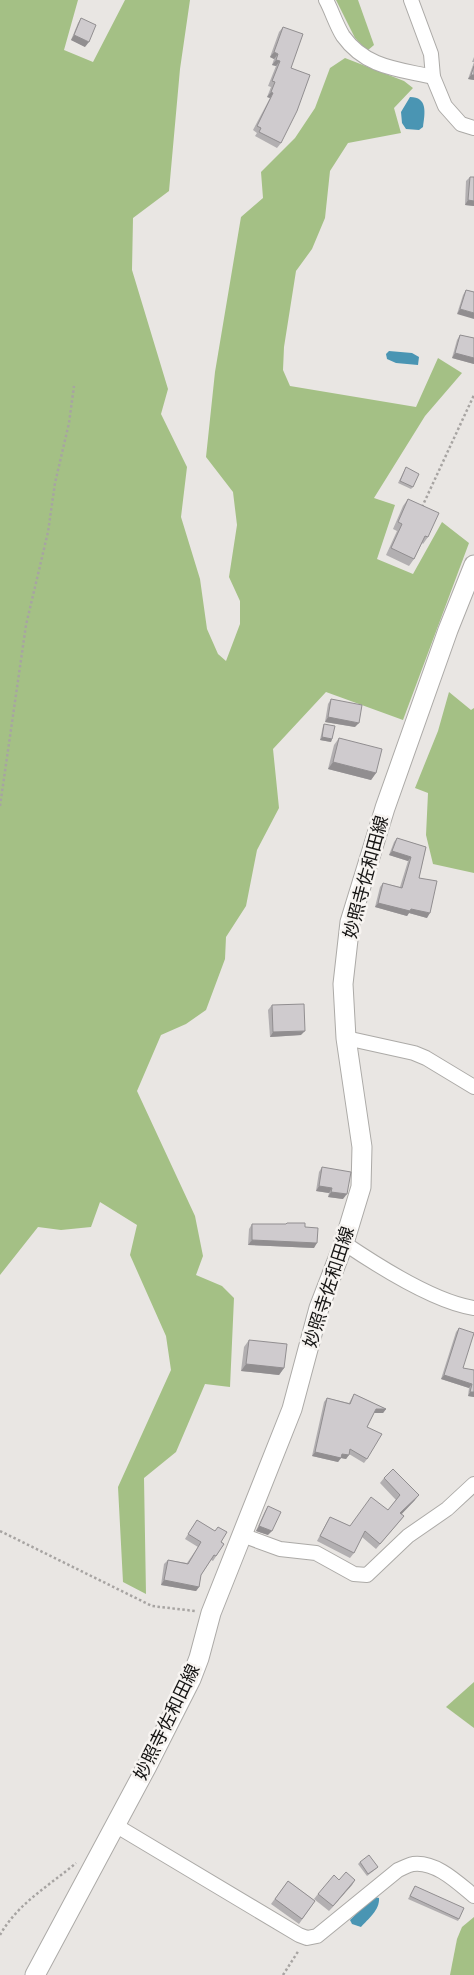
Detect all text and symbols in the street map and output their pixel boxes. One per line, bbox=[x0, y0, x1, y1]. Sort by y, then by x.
street label: 妙照寺佐和田線 bbox=[340, 814, 392, 940]
street label: 妙照寺佐和田線 bbox=[300, 1224, 358, 1350]
street label: 妙照寺佐和田線 bbox=[130, 1661, 204, 1783]

